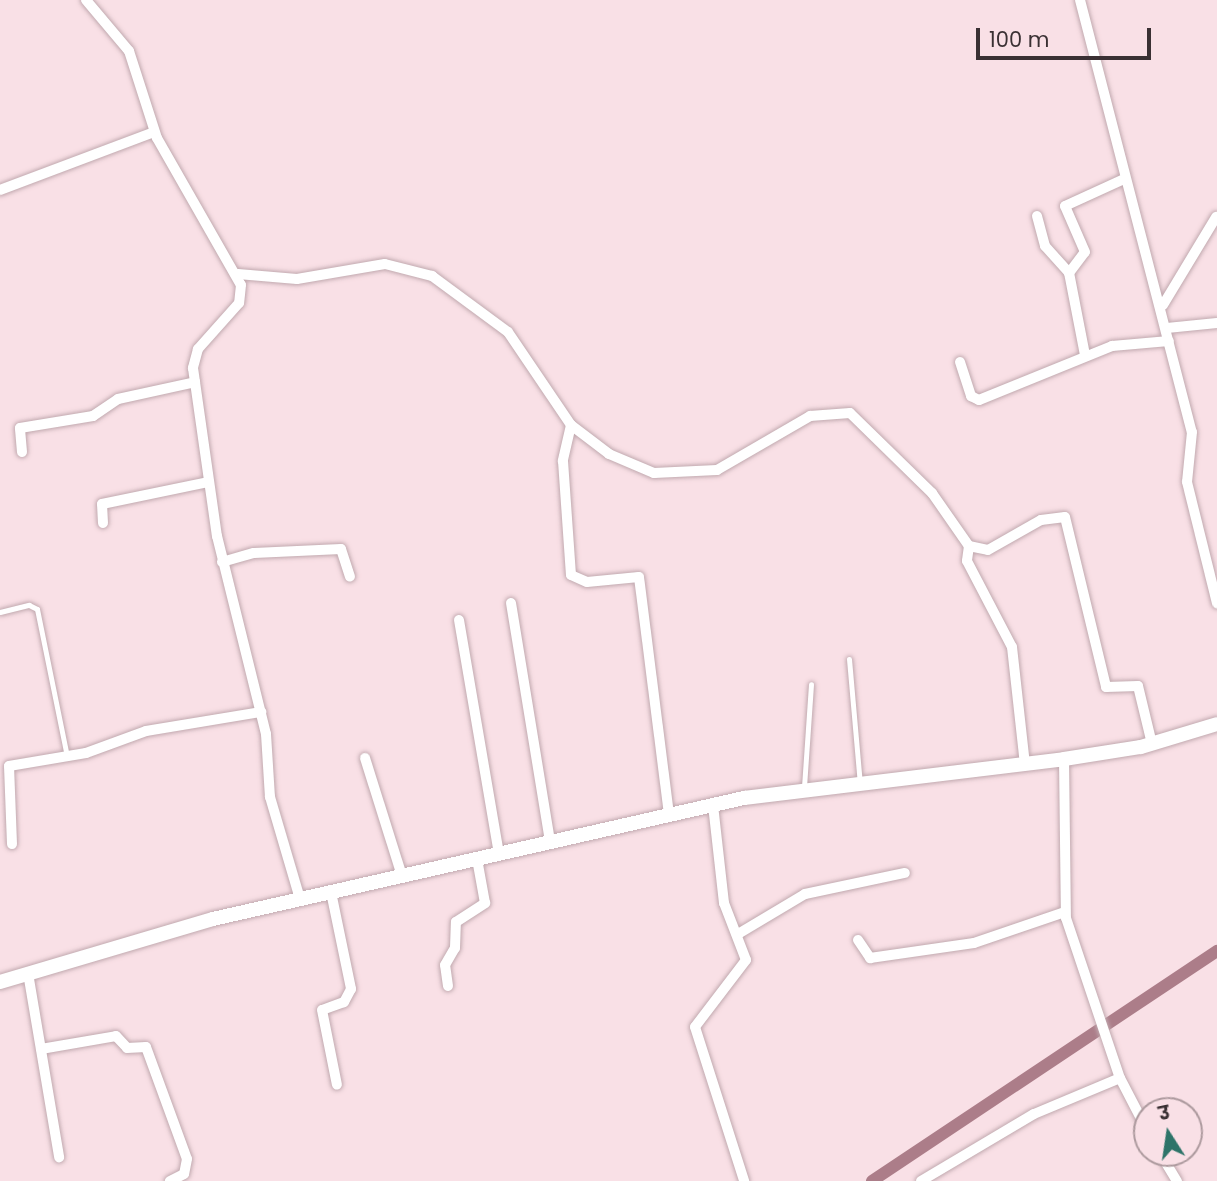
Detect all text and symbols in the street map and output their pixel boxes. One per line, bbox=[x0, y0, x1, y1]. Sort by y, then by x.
scale bar bbox=[979, 14, 1154, 58]
text: 100 m bbox=[989, 25, 1049, 54]
north arrow bbox=[1133, 1097, 1203, 1167]
text: उ bbox=[1156, 1099, 1172, 1127]

